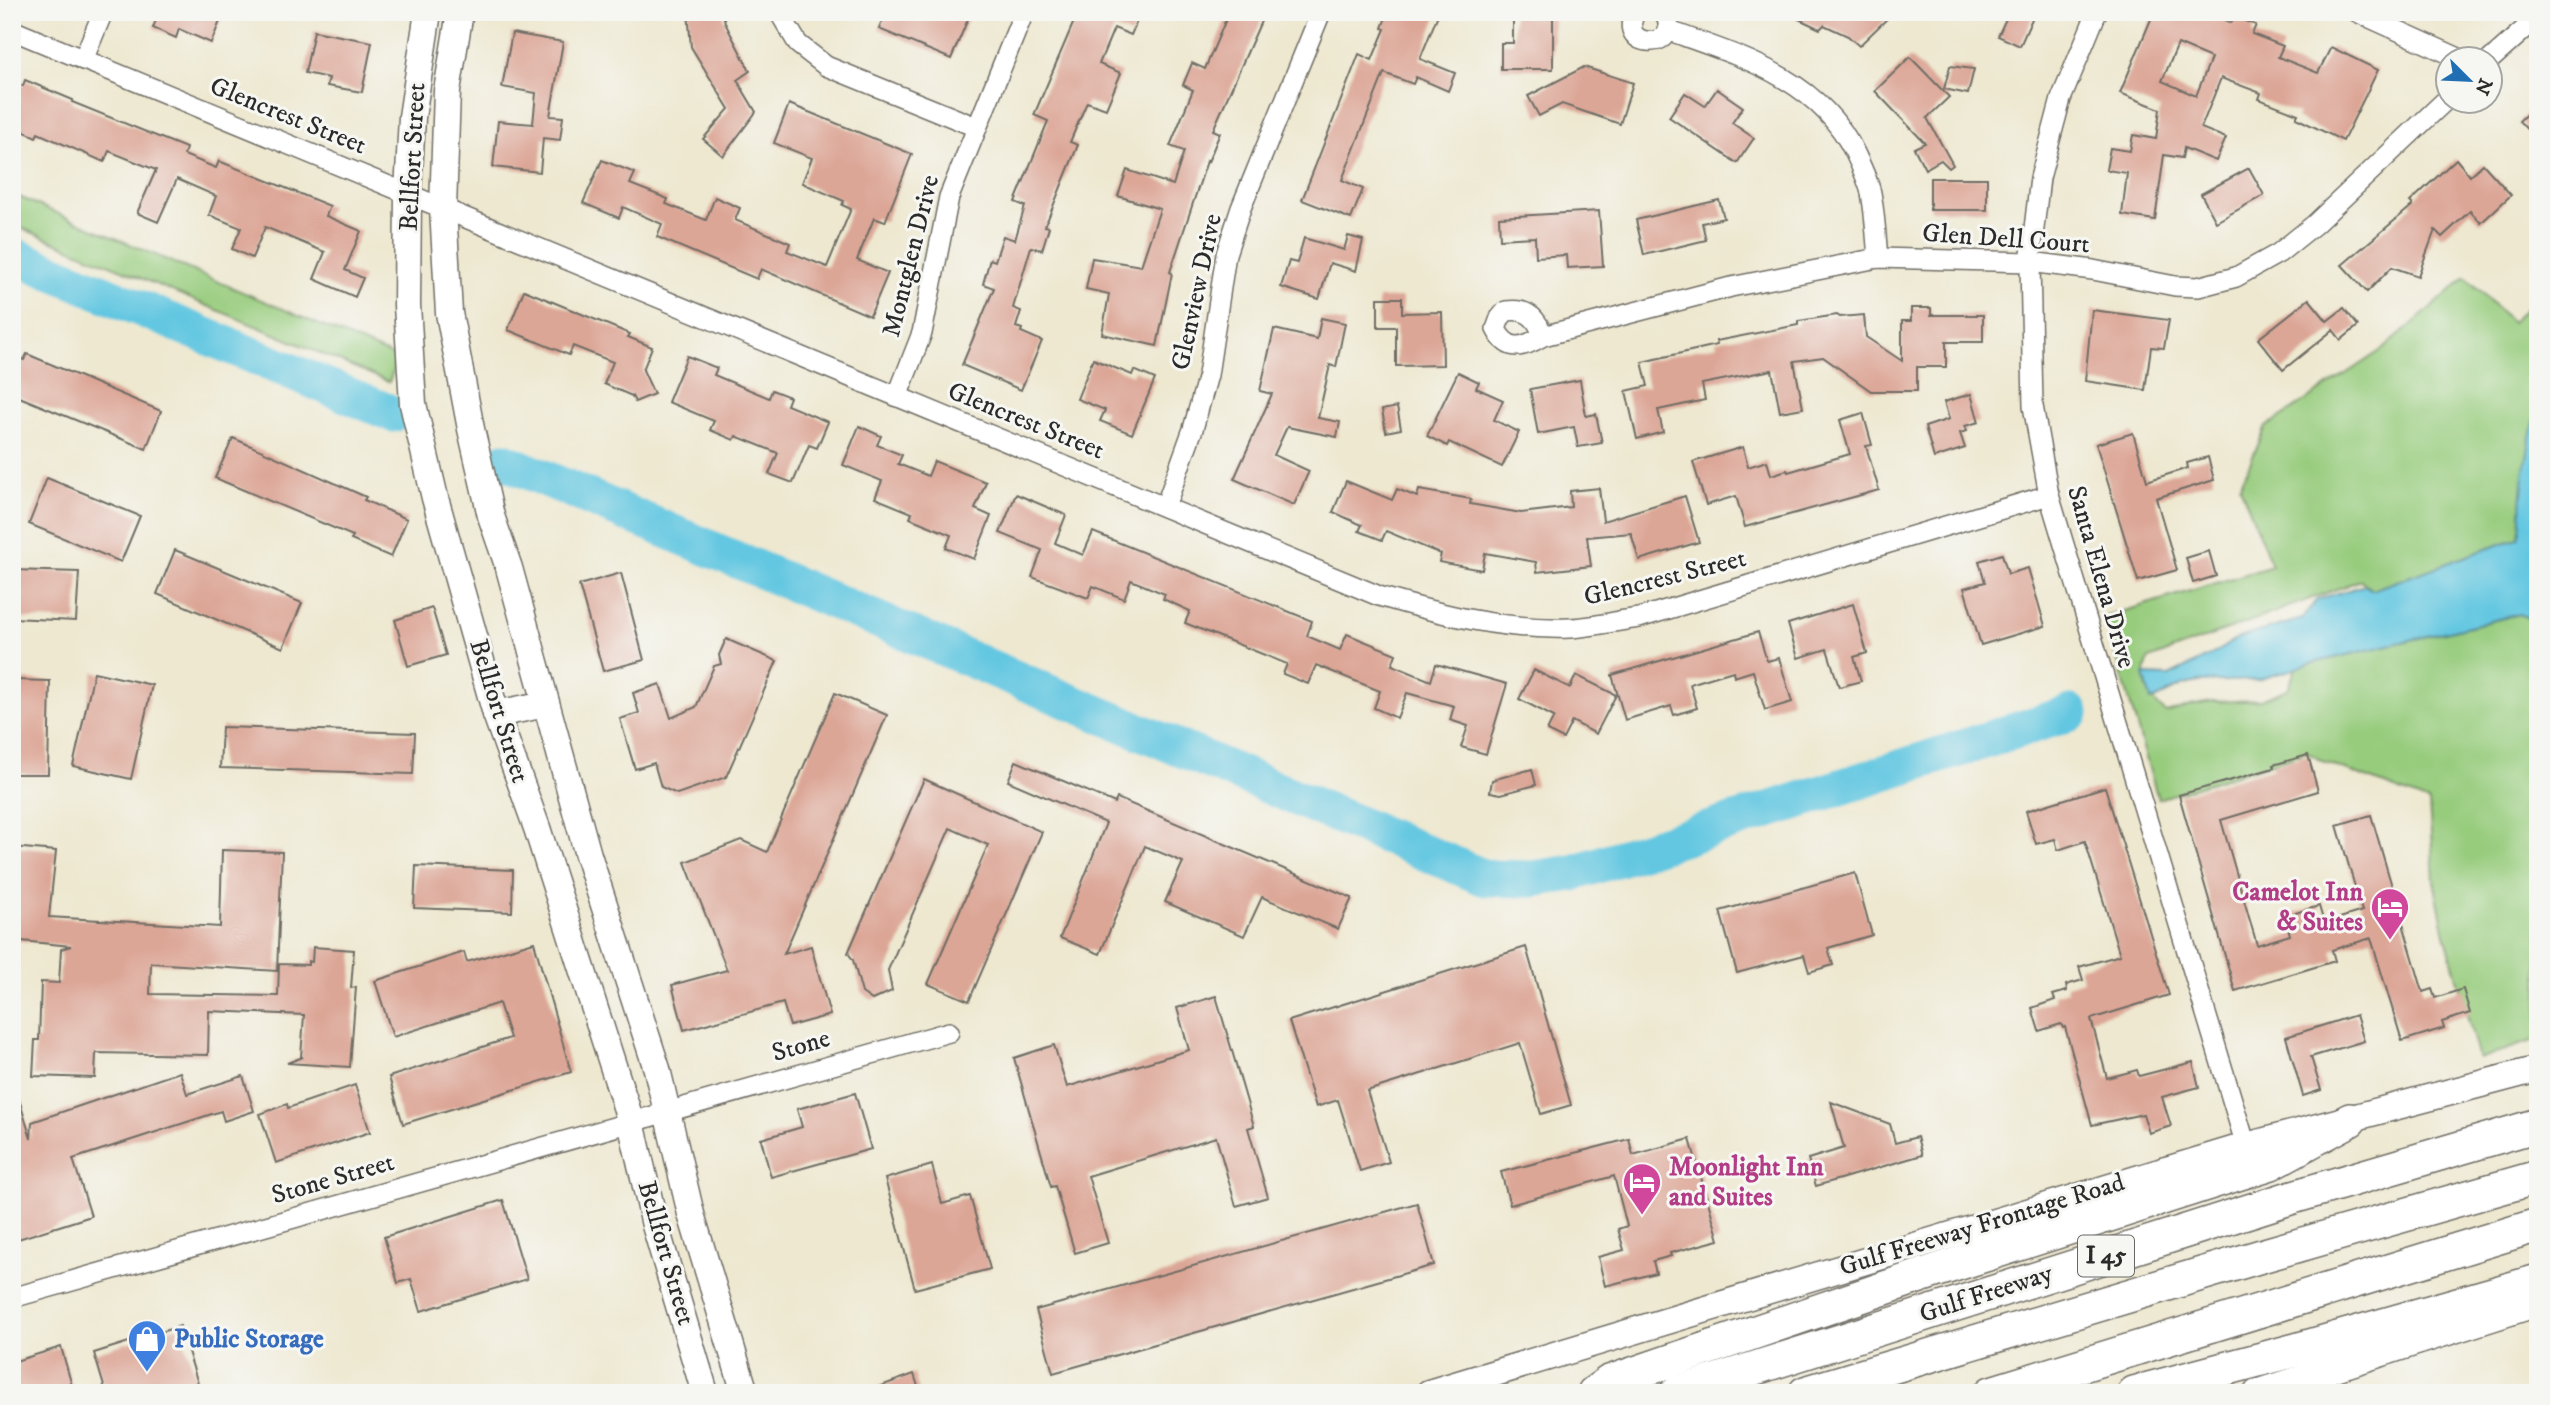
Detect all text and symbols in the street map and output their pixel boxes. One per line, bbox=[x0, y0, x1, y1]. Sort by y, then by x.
north arrow bbox=[2434, 46, 2504, 116]
street label: Glencrest Street bbox=[205, 70, 371, 162]
text: N bbox=[2469, 74, 2497, 98]
street label: Bellfort Street bbox=[393, 82, 433, 232]
street label: Montglen Drive bbox=[875, 171, 947, 341]
street label: Glenview Drive bbox=[1164, 211, 1230, 373]
street label: Glen Dell Court bbox=[1921, 217, 2091, 261]
street label: Glencrest Street bbox=[943, 375, 1109, 467]
street label: Santa Elena Drive bbox=[2059, 482, 2143, 672]
street label: Glencrest Street bbox=[1581, 542, 1749, 614]
street label: Bellfort Street bbox=[461, 635, 537, 787]
place label: Camelot Inn & Suites bbox=[2232, 876, 2363, 939]
hotel icon: Camelot Inn & Suites bbox=[2369, 886, 2411, 941]
street label: Stone bbox=[768, 1022, 834, 1070]
street label: Stone Street bbox=[268, 1146, 398, 1212]
place label: Moonlight Inn and Suites bbox=[1669, 1151, 1824, 1214]
hotel icon: Moonlight Inn and Suites bbox=[1621, 1161, 1663, 1216]
street label: Gulf Freeway Frontage Road bbox=[1836, 1166, 2129, 1284]
street label: Bellfort Street bbox=[630, 1177, 702, 1329]
road number: I 45 bbox=[2078, 1236, 2134, 1276]
street label: Gulf Freeway bbox=[1915, 1257, 2057, 1331]
shop icon: Public Storage bbox=[126, 1318, 168, 1373]
place label: Public Storage bbox=[174, 1323, 324, 1356]

